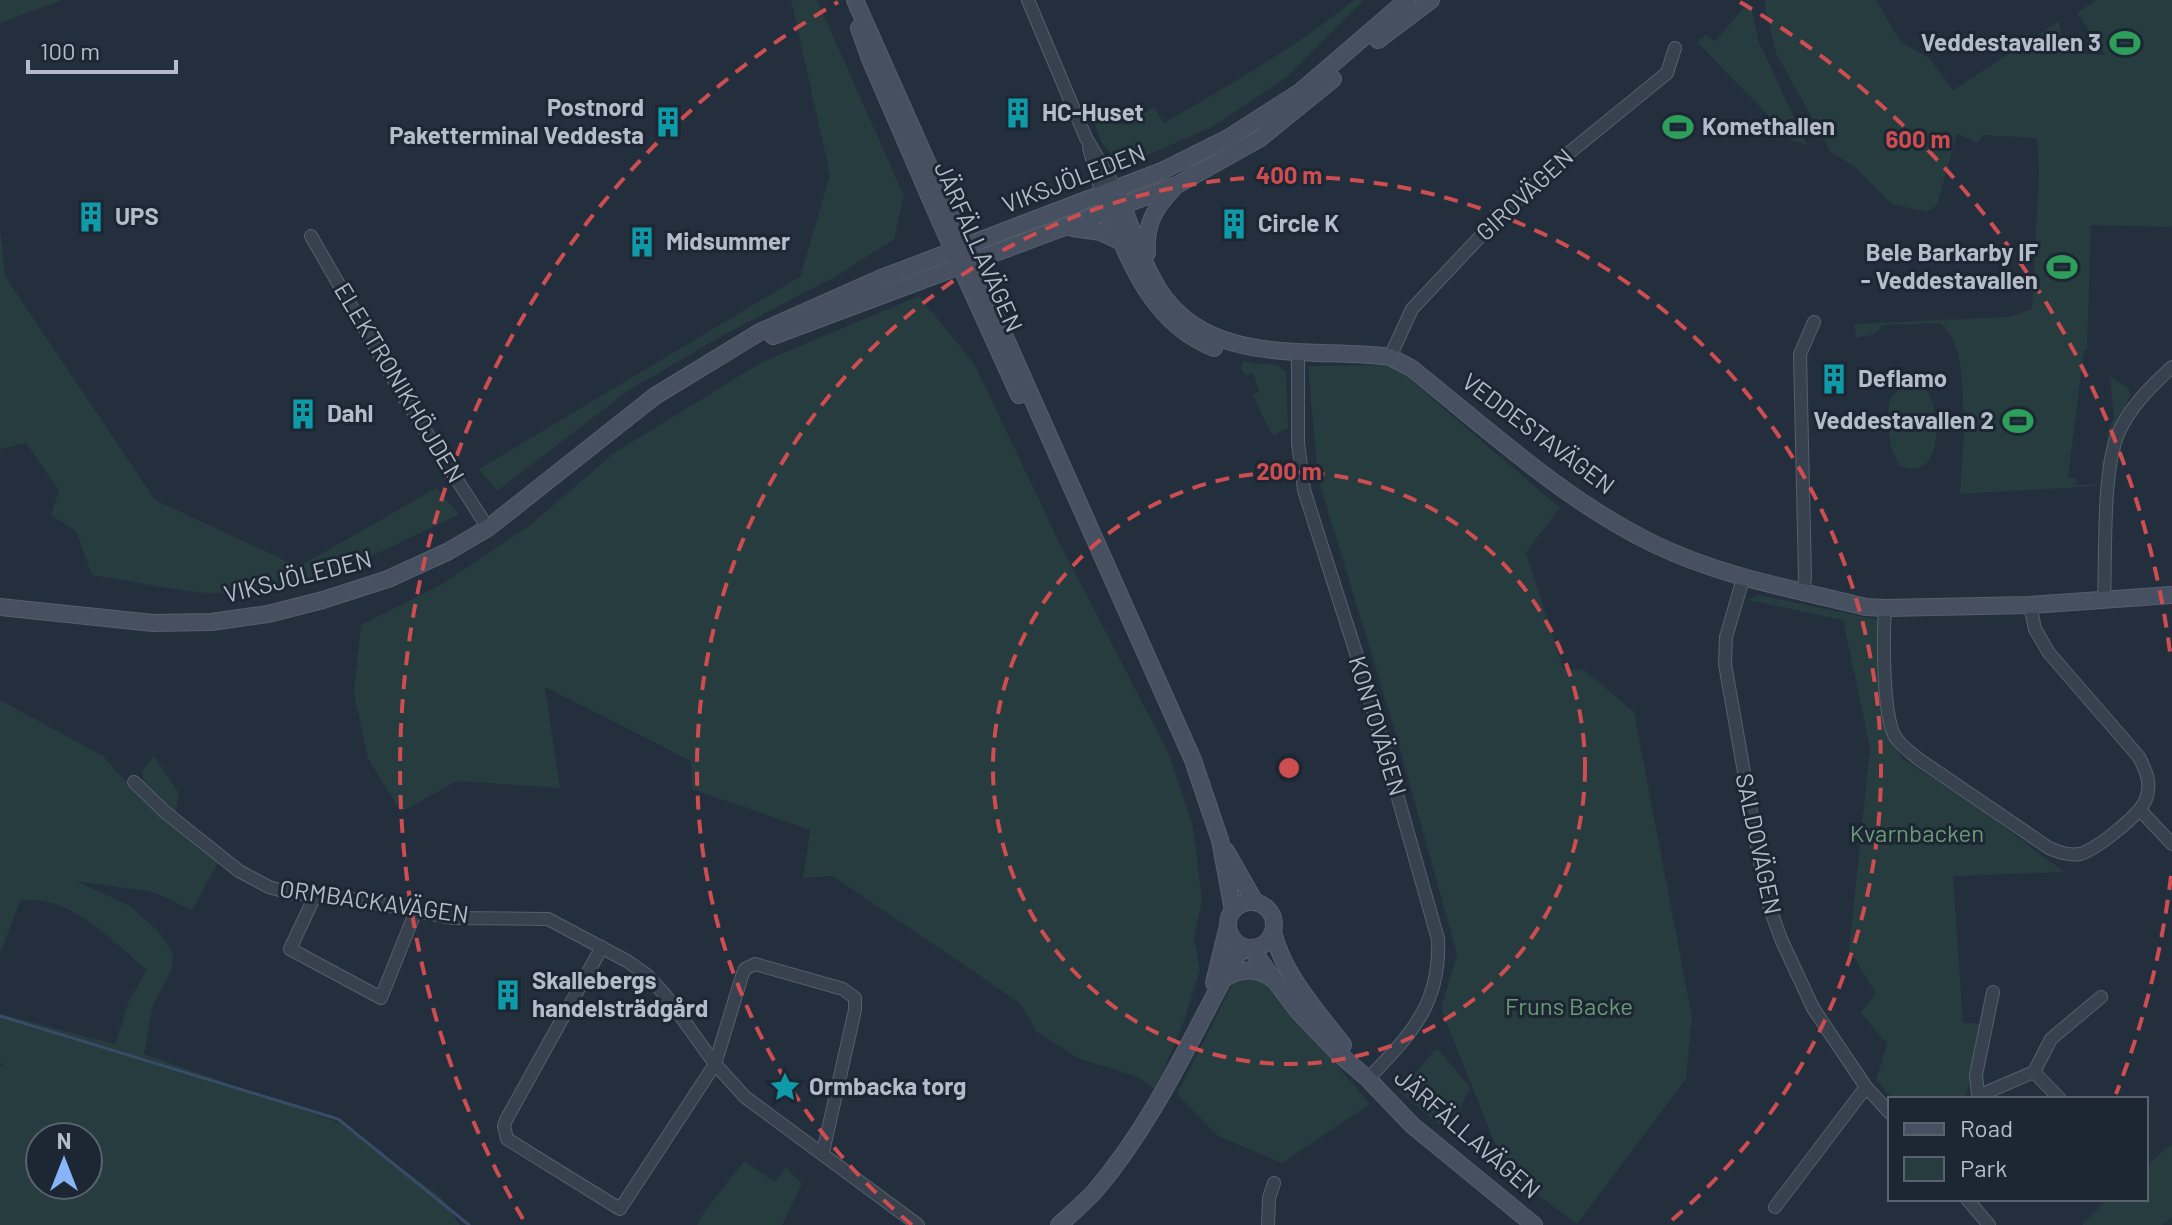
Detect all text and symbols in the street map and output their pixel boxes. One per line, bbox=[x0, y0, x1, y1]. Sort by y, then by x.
scale bar bbox=[28, 24, 176, 74]
sports icon: Veddestavallen 3 bbox=[2108, 26, 2142, 60]
place label: Veddestavallen 3 bbox=[1921, 27, 2101, 56]
text: 100 m bbox=[40, 36, 100, 65]
place label: Postnord Paketterminal Veddesta bbox=[389, 92, 644, 149]
building icon: HC-Huset bbox=[1001, 96, 1035, 130]
place label: HC-Huset bbox=[1042, 97, 1144, 126]
building icon: Postnord Paketterminal Veddesta bbox=[651, 105, 685, 139]
sports icon: Komethallen bbox=[1661, 110, 1695, 144]
place label: Komethallen bbox=[1702, 111, 1835, 140]
text: 600 m bbox=[1885, 124, 1951, 153]
street label: VIKSJÖLEDEN bbox=[998, 137, 1149, 218]
street label: GIROVÄGEN bbox=[1469, 142, 1578, 246]
street label: JÄRFÄLLAVÄGEN bbox=[929, 157, 1030, 336]
text: 400 m bbox=[1256, 160, 1322, 189]
building icon: UPS bbox=[74, 200, 108, 234]
place label: UPS bbox=[115, 201, 159, 230]
building icon: Circle K bbox=[1217, 207, 1251, 241]
place label: Circle K bbox=[1258, 208, 1339, 237]
building icon: Midsummer bbox=[625, 225, 659, 259]
place label: Midsummer bbox=[666, 226, 790, 255]
place label: Bele Barkarby IF - Veddestavallen bbox=[1861, 237, 2039, 294]
sports icon: Bele Barkarby IF - Veddestavallen bbox=[2045, 250, 2079, 284]
street label: ELEKTRONIKHÖJDEN bbox=[329, 277, 471, 488]
building icon: Deflamo bbox=[1817, 362, 1851, 396]
place label: Deflamo bbox=[1858, 363, 1947, 392]
street label: VEDDESTAVÄGEN bbox=[1457, 366, 1621, 500]
building icon: Dahl bbox=[286, 397, 320, 431]
place label: Dahl bbox=[327, 398, 373, 427]
sports icon: Veddestavallen 2 bbox=[2001, 404, 2035, 438]
place label: Veddestavallen 2 bbox=[1813, 405, 1994, 434]
text: 200 m bbox=[1256, 456, 1322, 485]
street label: VIKSJÖLEDEN bbox=[221, 543, 374, 608]
street label: KONTOVÄGEN bbox=[1343, 652, 1413, 799]
centre of rings bbox=[1275, 754, 1303, 782]
street label: SALDOVÄGEN bbox=[1730, 771, 1789, 917]
park label: Kvarnbacken bbox=[1850, 818, 1984, 847]
street label: ORMBACKAVÄGEN bbox=[278, 873, 471, 928]
place label: Skallebergs handelsträdgård bbox=[532, 965, 708, 1022]
building icon: Skallebergs handelsträdgård bbox=[491, 978, 525, 1012]
park label: Fruns Backe bbox=[1505, 991, 1633, 1020]
street label: JÄRFÄLLAVÄGEN bbox=[1389, 1062, 1547, 1204]
place icon: Ormbacka torg bbox=[768, 1070, 802, 1104]
place label: Ormbacka torg bbox=[809, 1071, 966, 1100]
legend bbox=[1888, 1097, 2148, 1201]
text: Road bbox=[1960, 1113, 2013, 1142]
north arrow bbox=[24, 1121, 104, 1201]
text: N bbox=[57, 1127, 71, 1153]
text: Park bbox=[1960, 1153, 2007, 1182]

